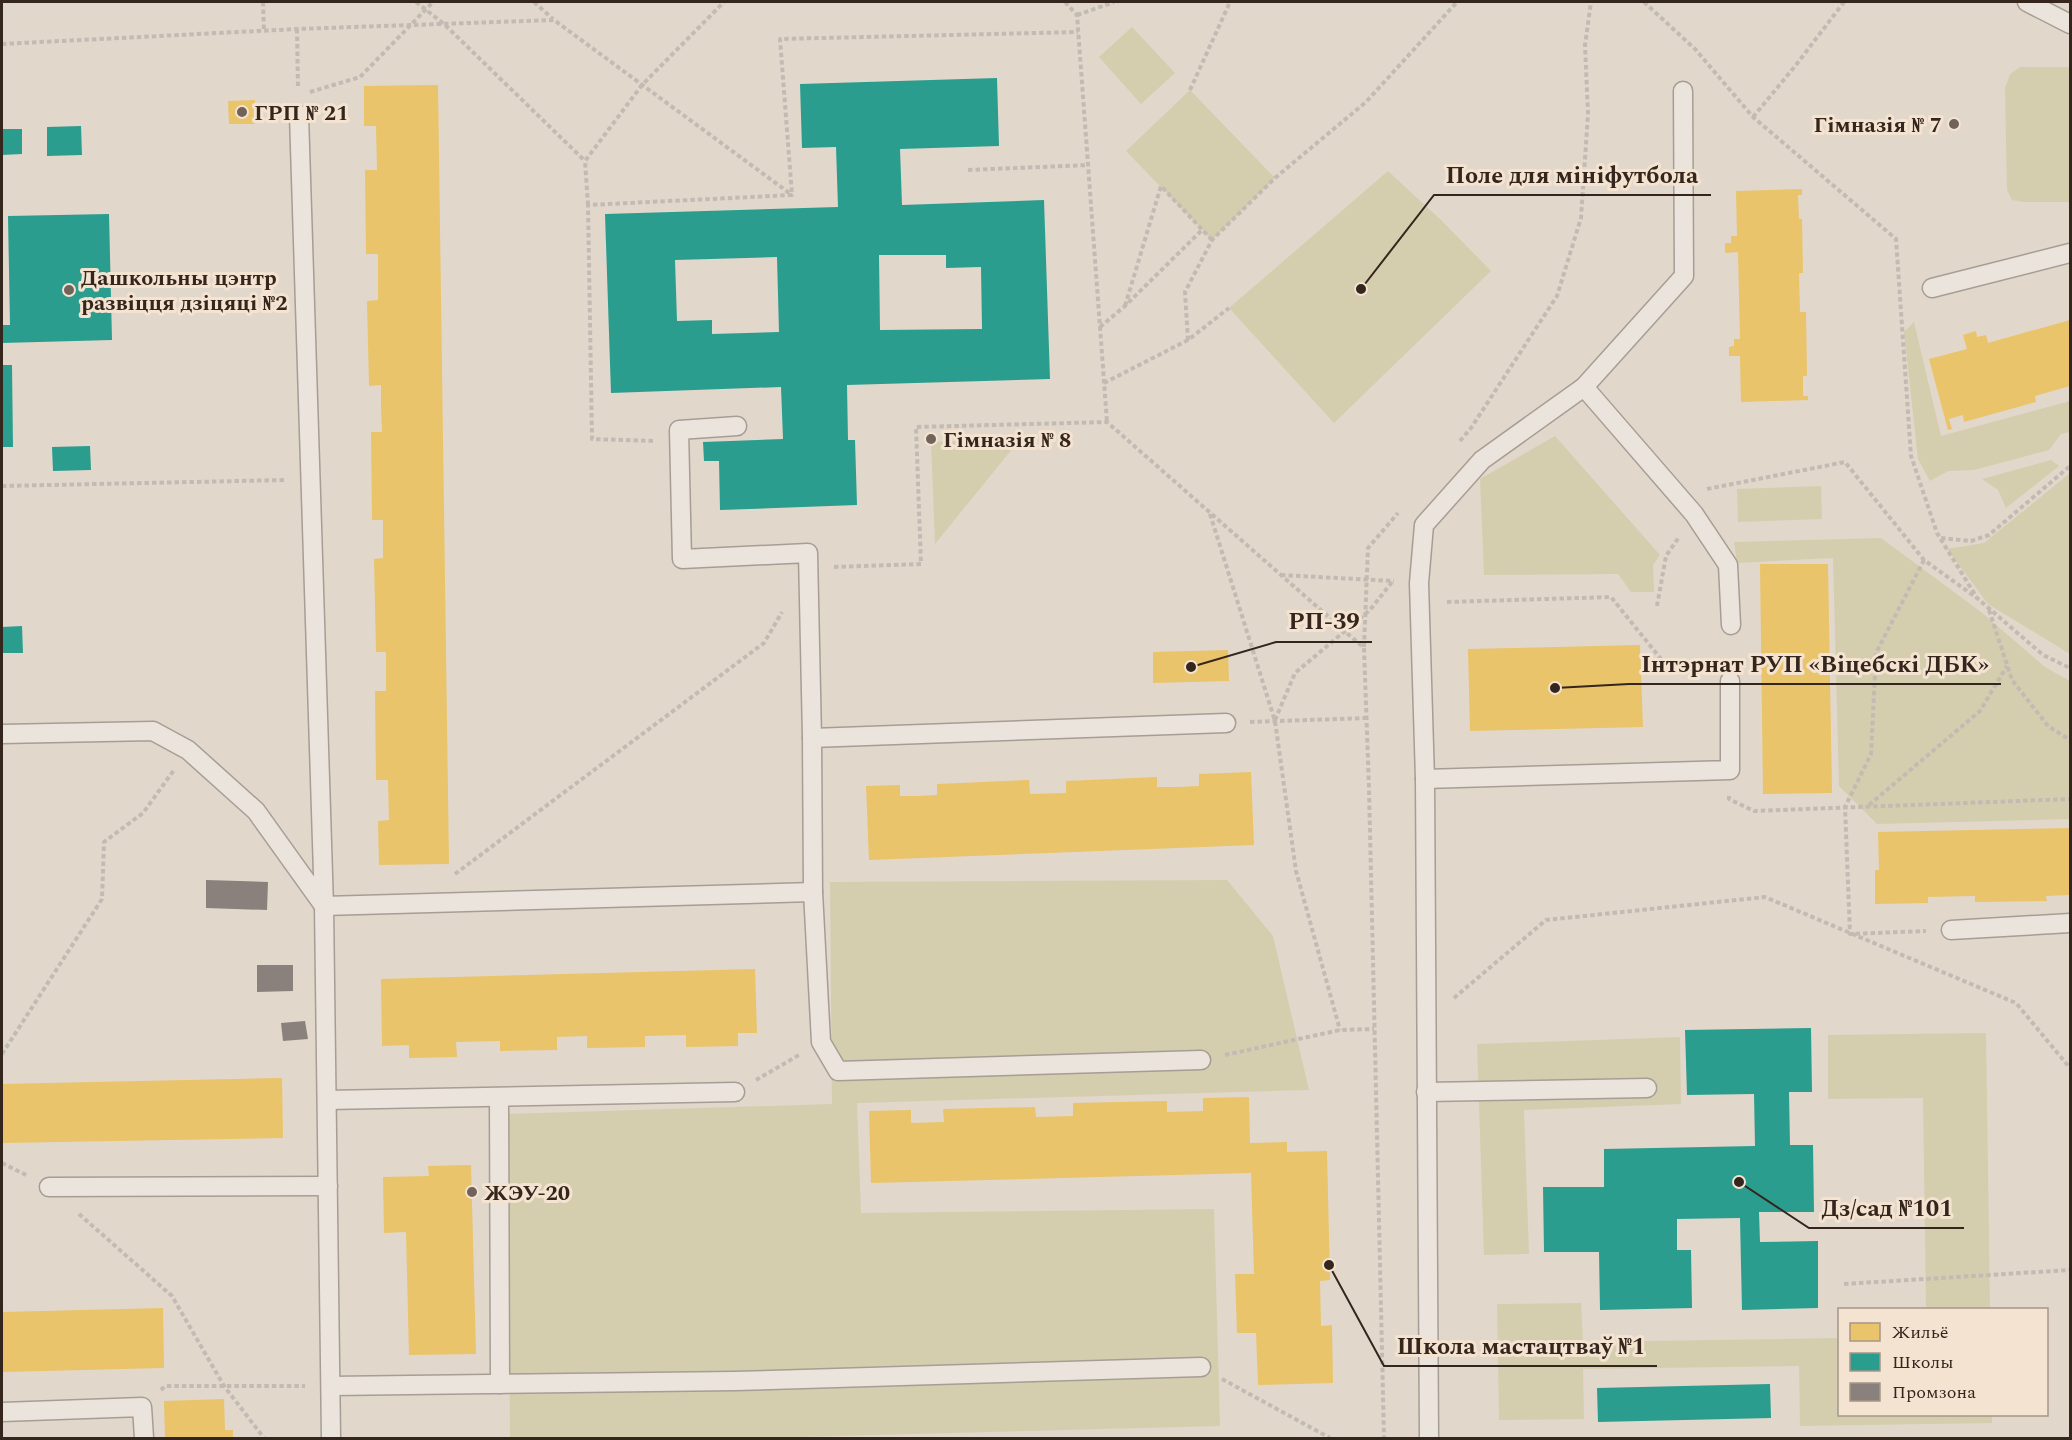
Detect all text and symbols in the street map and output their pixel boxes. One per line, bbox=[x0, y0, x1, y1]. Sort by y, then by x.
place label: ГРП № 21 bbox=[254, 97, 349, 130]
marker: ГРП № 21 bbox=[235, 105, 249, 119]
place label: Гімназія № 7 bbox=[1814, 109, 1942, 142]
marker: Гімназія № 7 bbox=[1947, 117, 1961, 131]
callout: Поле для мініфутбола bbox=[1434, 153, 1711, 195]
text: Поле для мініфутбола bbox=[1446, 158, 1699, 194]
place label: Дашкольны цэнтр развіцця дзіцяці №2 bbox=[81, 262, 288, 320]
marker: Дашкольны цэнтр развіцця дзіцяці №2 bbox=[62, 283, 76, 297]
place label: Гімназія № 8 bbox=[943, 424, 1071, 457]
marker: Гімназія № 8 bbox=[924, 432, 938, 446]
callout: РП-39 bbox=[1276, 600, 1372, 642]
text: РП-39 bbox=[1288, 604, 1360, 640]
callout: Інтэрнат РУП «Віцебскі ДБК» bbox=[1629, 642, 2001, 684]
text: Інтэрнат РУП «Віцебскі ДБК» bbox=[1641, 647, 1989, 683]
place label: ЖЭУ-20 bbox=[484, 1177, 570, 1210]
marker: ЖЭУ-20 bbox=[465, 1185, 479, 1199]
callout: Дз/сад №101 bbox=[1809, 1186, 1964, 1228]
text: Дз/сад №101 bbox=[1821, 1191, 1953, 1227]
legend bbox=[1838, 1308, 2048, 1416]
text: Жильё bbox=[1892, 1319, 1948, 1346]
callout: Школа мастацтваў №1 bbox=[1384, 1324, 1657, 1366]
text: Школа мастацтваў №1 bbox=[1397, 1329, 1645, 1365]
text: Школы bbox=[1892, 1349, 1953, 1376]
text: Промзона bbox=[1892, 1379, 1976, 1406]

